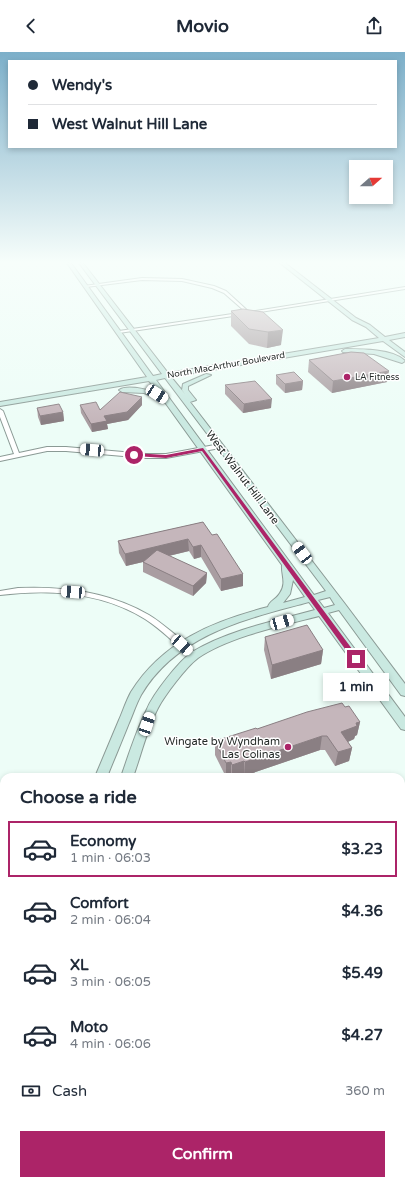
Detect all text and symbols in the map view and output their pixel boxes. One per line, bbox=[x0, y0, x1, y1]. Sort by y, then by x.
icon: back bbox=[20, 15, 42, 37]
text: Movio bbox=[176, 15, 229, 37]
icon: share bbox=[363, 15, 385, 37]
text: Wendy's bbox=[52, 76, 112, 94]
text: West Walnut Hill Lane bbox=[52, 115, 207, 133]
north arrow bbox=[349, 160, 393, 204]
map controls bbox=[349, 160, 393, 204]
street label: North MacArthur Boulevard bbox=[166, 350, 286, 381]
marker: LA Fitness bbox=[342, 372, 352, 382]
place label: LA Fitness bbox=[355, 372, 399, 383]
car bbox=[144, 382, 170, 406]
street label: West Walnut Hill Lane bbox=[203, 428, 282, 527]
car bbox=[80, 443, 104, 457]
route start bbox=[125, 446, 143, 464]
car bbox=[290, 540, 314, 566]
car bbox=[61, 585, 85, 599]
car bbox=[269, 613, 295, 631]
car bbox=[169, 633, 195, 657]
route end bbox=[347, 650, 365, 668]
callout: 1 min bbox=[323, 673, 389, 701]
text: 1 min bbox=[339, 679, 373, 695]
car bbox=[138, 711, 156, 737]
place label: Wingate by Wyndham Las Colinas bbox=[164, 735, 280, 761]
marker: Wingate by Wyndham Las Colinas bbox=[283, 742, 293, 752]
text: Choose a ride bbox=[20, 786, 137, 808]
icon: car bbox=[22, 831, 58, 867]
text: Economy bbox=[70, 832, 136, 850]
text: $3.23 bbox=[342, 840, 383, 858]
text: 1 min · 06:03 bbox=[70, 850, 151, 866]
icon: car bbox=[22, 893, 58, 929]
text: Comfort bbox=[70, 894, 129, 912]
text: $4.36 bbox=[342, 902, 383, 920]
text: 2 min · 06:04 bbox=[70, 912, 151, 928]
icon: car bbox=[22, 955, 58, 991]
text: XL bbox=[70, 956, 89, 974]
text: $5.49 bbox=[342, 964, 383, 982]
text: 3 min · 06:05 bbox=[70, 974, 151, 990]
icon: car bbox=[22, 1017, 58, 1053]
text: Moto bbox=[70, 1018, 108, 1036]
text: $4.27 bbox=[342, 1026, 383, 1044]
text: 4 min · 06:06 bbox=[70, 1036, 151, 1052]
icon: cash bbox=[20, 1080, 42, 1102]
text: Cash bbox=[52, 1082, 87, 1100]
text: 360 m bbox=[345, 1083, 385, 1099]
button: Confirm bbox=[20, 1131, 385, 1177]

